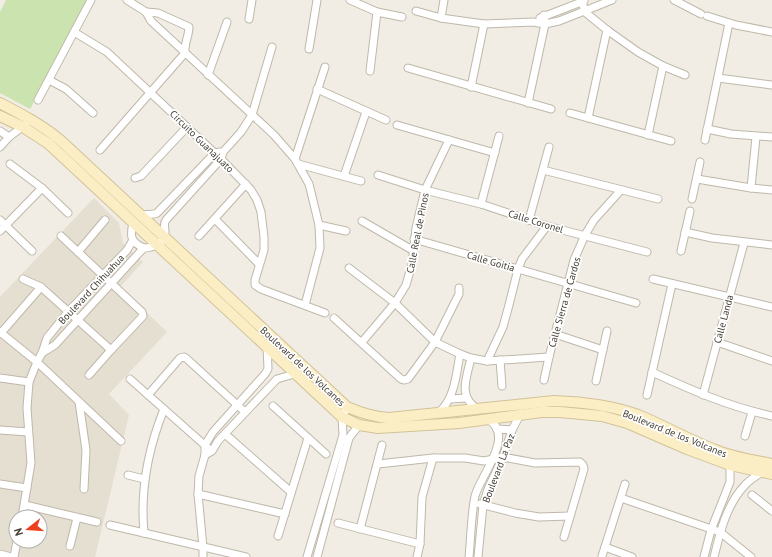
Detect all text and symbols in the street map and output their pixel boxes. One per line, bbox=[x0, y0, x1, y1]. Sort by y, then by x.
street label: Circuito Guanajuato bbox=[167, 107, 236, 175]
street label: Calle Real de Pinos bbox=[403, 192, 432, 274]
street label: Calle Coronel bbox=[507, 207, 565, 236]
street label: Calle Goitia bbox=[465, 248, 516, 275]
street label: Boulevard Chihuahua bbox=[56, 252, 127, 327]
street label: Calle Sierra de Cardos bbox=[545, 255, 584, 349]
street label: Calle Landa bbox=[711, 293, 736, 345]
street label: Boulevard de los Volcanes bbox=[258, 324, 348, 409]
street label: Boulevard de los Volcanes bbox=[621, 407, 729, 460]
street label: Boulevard La Paz bbox=[479, 432, 518, 505]
north arrow bbox=[8, 509, 48, 549]
text: N bbox=[11, 526, 26, 537]

